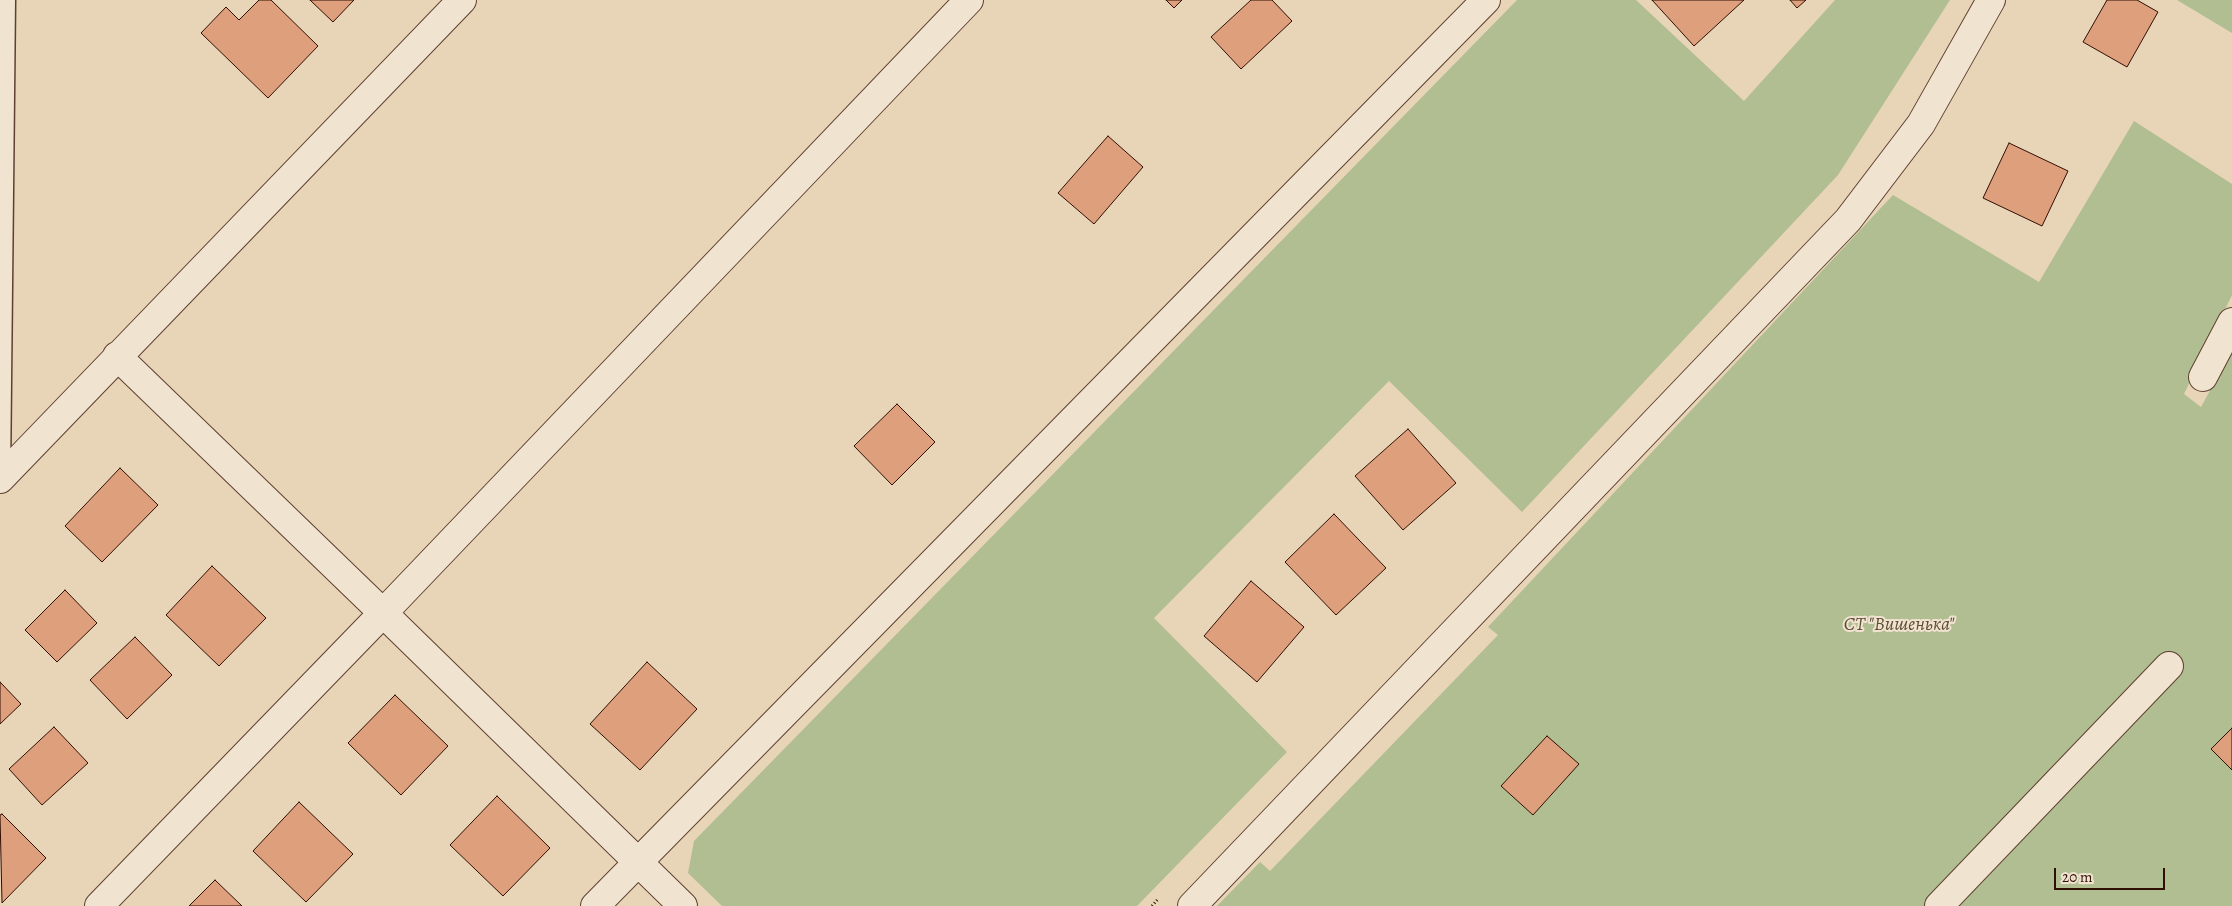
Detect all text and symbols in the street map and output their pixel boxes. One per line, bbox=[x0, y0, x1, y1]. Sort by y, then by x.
park label: СТ "Вишенька" bbox=[1844, 614, 1954, 636]
scale bar bbox=[2057, 858, 2168, 890]
text: 20 m bbox=[2062, 867, 2093, 887]

